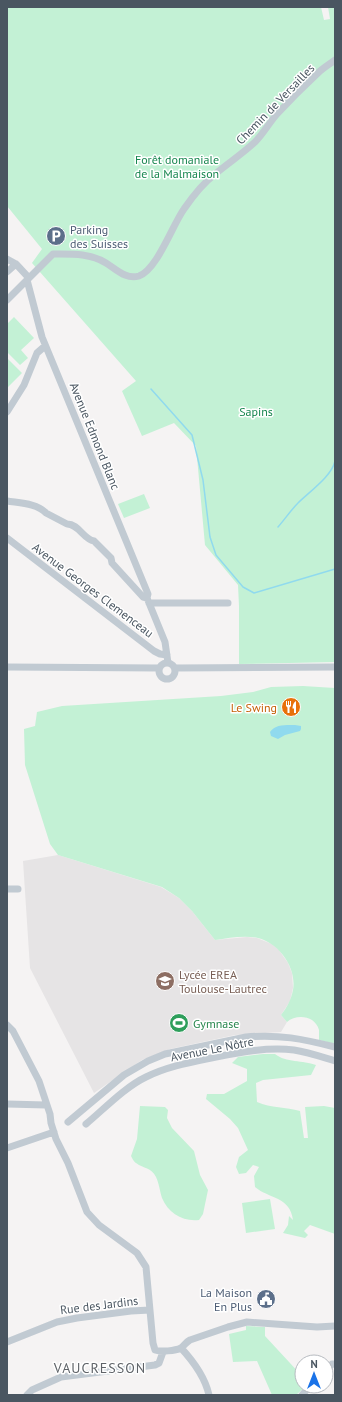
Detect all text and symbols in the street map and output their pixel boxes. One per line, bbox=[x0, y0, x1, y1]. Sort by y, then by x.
street label: Chemin de Versailles bbox=[233, 61, 317, 147]
park label: Forêt domaniale de la Malmaison bbox=[135, 152, 219, 181]
place label: Parking des Suisses bbox=[70, 222, 128, 251]
parking icon: Parking des Suisses bbox=[45, 225, 67, 247]
street label: Avenue Edmond Blanc bbox=[67, 380, 124, 492]
park label: Sapins bbox=[239, 404, 273, 419]
street label: Avenue Georges Clemenceau bbox=[29, 540, 157, 640]
restaurant icon: Le Swing bbox=[280, 696, 302, 718]
place label: Le Swing bbox=[231, 700, 277, 715]
place label: Lycée EREA Toulouse-Lautrec bbox=[179, 967, 267, 996]
school or university icon: Lycée EREA Toulouse-Lautrec bbox=[154, 970, 176, 992]
sports icon: Gymnase bbox=[168, 1012, 190, 1034]
place label: Gymnase bbox=[193, 1016, 239, 1031]
street label: Avenue Le Nôtre bbox=[169, 1034, 255, 1064]
place label: La Maison En Plus bbox=[200, 1285, 252, 1314]
public building icon: La Maison En Plus bbox=[255, 1288, 277, 1310]
street label: Rue des Jardins bbox=[59, 1293, 139, 1317]
north arrow bbox=[294, 1354, 334, 1394]
text: N bbox=[310, 1357, 318, 1371]
district label: VAUCRESSON bbox=[53, 1359, 146, 1377]

